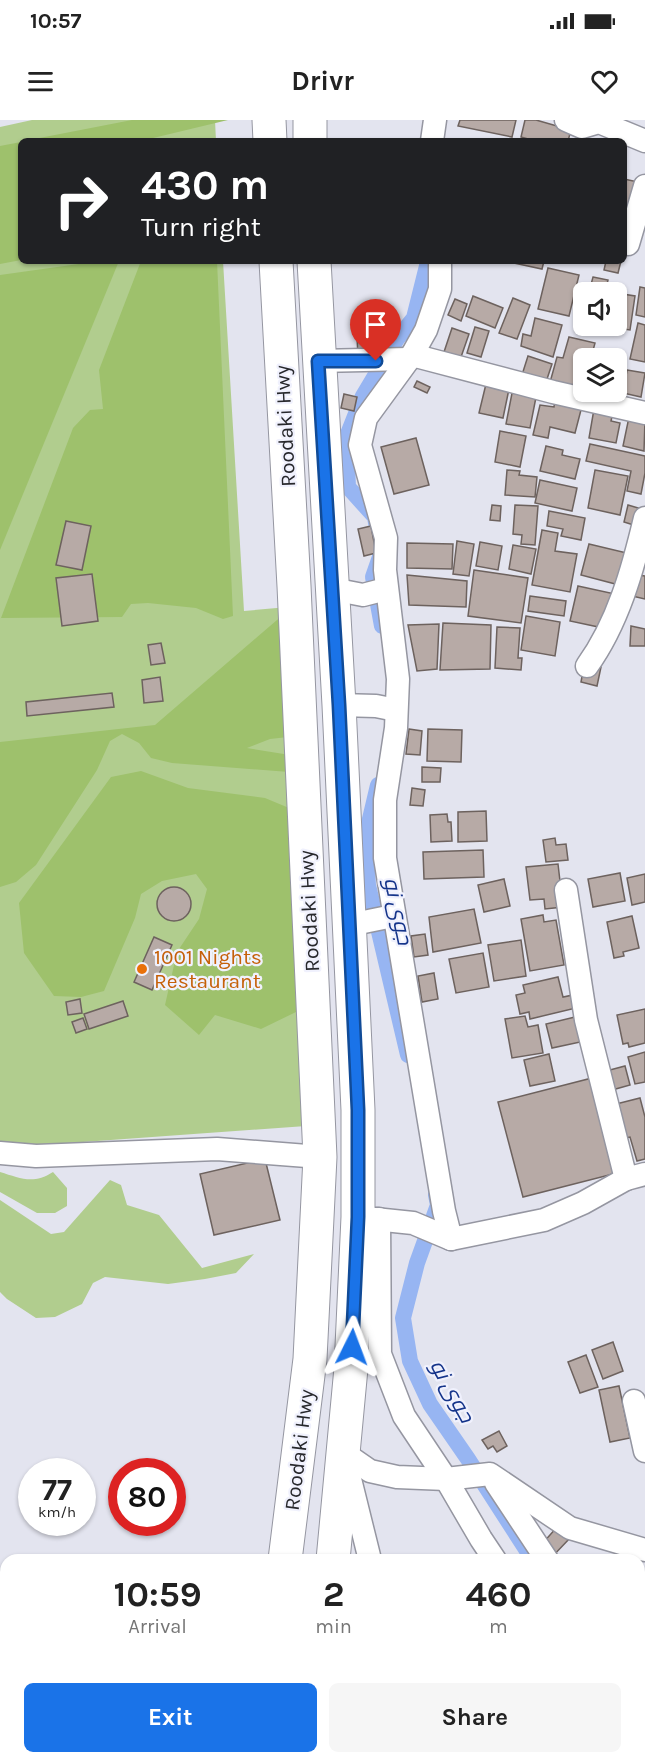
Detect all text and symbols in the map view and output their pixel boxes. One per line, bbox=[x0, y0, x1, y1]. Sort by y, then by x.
text: 10:57 bbox=[30, 8, 81, 34]
icon: menu bbox=[24, 65, 57, 98]
text: Drivr bbox=[291, 65, 354, 97]
icon: heart bbox=[588, 65, 621, 98]
text: 430 m bbox=[141, 160, 269, 210]
icon: right bbox=[42, 162, 120, 240]
text: Turn right bbox=[141, 211, 261, 243]
map controls bbox=[573, 282, 627, 402]
button: sound bbox=[573, 282, 627, 336]
pin bbox=[350, 299, 401, 361]
icon: arrive bbox=[359, 308, 392, 341]
button: layers bbox=[573, 348, 627, 402]
street label: Roodaki Hwy bbox=[270, 364, 300, 488]
street label: Roodaki Hwy bbox=[294, 849, 324, 973]
water label: جوی نو bbox=[378, 875, 418, 948]
place label: 1001 Nights Restaurant bbox=[154, 945, 262, 993]
marker: 1001 Nights Restaurant bbox=[135, 962, 149, 976]
position arrow bbox=[320, 1315, 384, 1379]
water label: جوی نو bbox=[424, 1355, 480, 1428]
street label: Roodaki Hwy bbox=[280, 1388, 318, 1512]
speed limit sign: 80 bbox=[108, 1458, 186, 1536]
text: 77 bbox=[42, 1472, 72, 1508]
text: km/h bbox=[38, 1503, 76, 1521]
text: 10:59 bbox=[113, 1573, 202, 1615]
text: 2 bbox=[323, 1573, 344, 1615]
text: 460 bbox=[465, 1573, 531, 1615]
text: Arrival bbox=[128, 1615, 187, 1638]
text: min bbox=[315, 1615, 352, 1638]
text: m bbox=[489, 1615, 508, 1638]
button: Exit bbox=[24, 1683, 317, 1752]
button: Share bbox=[329, 1683, 621, 1752]

